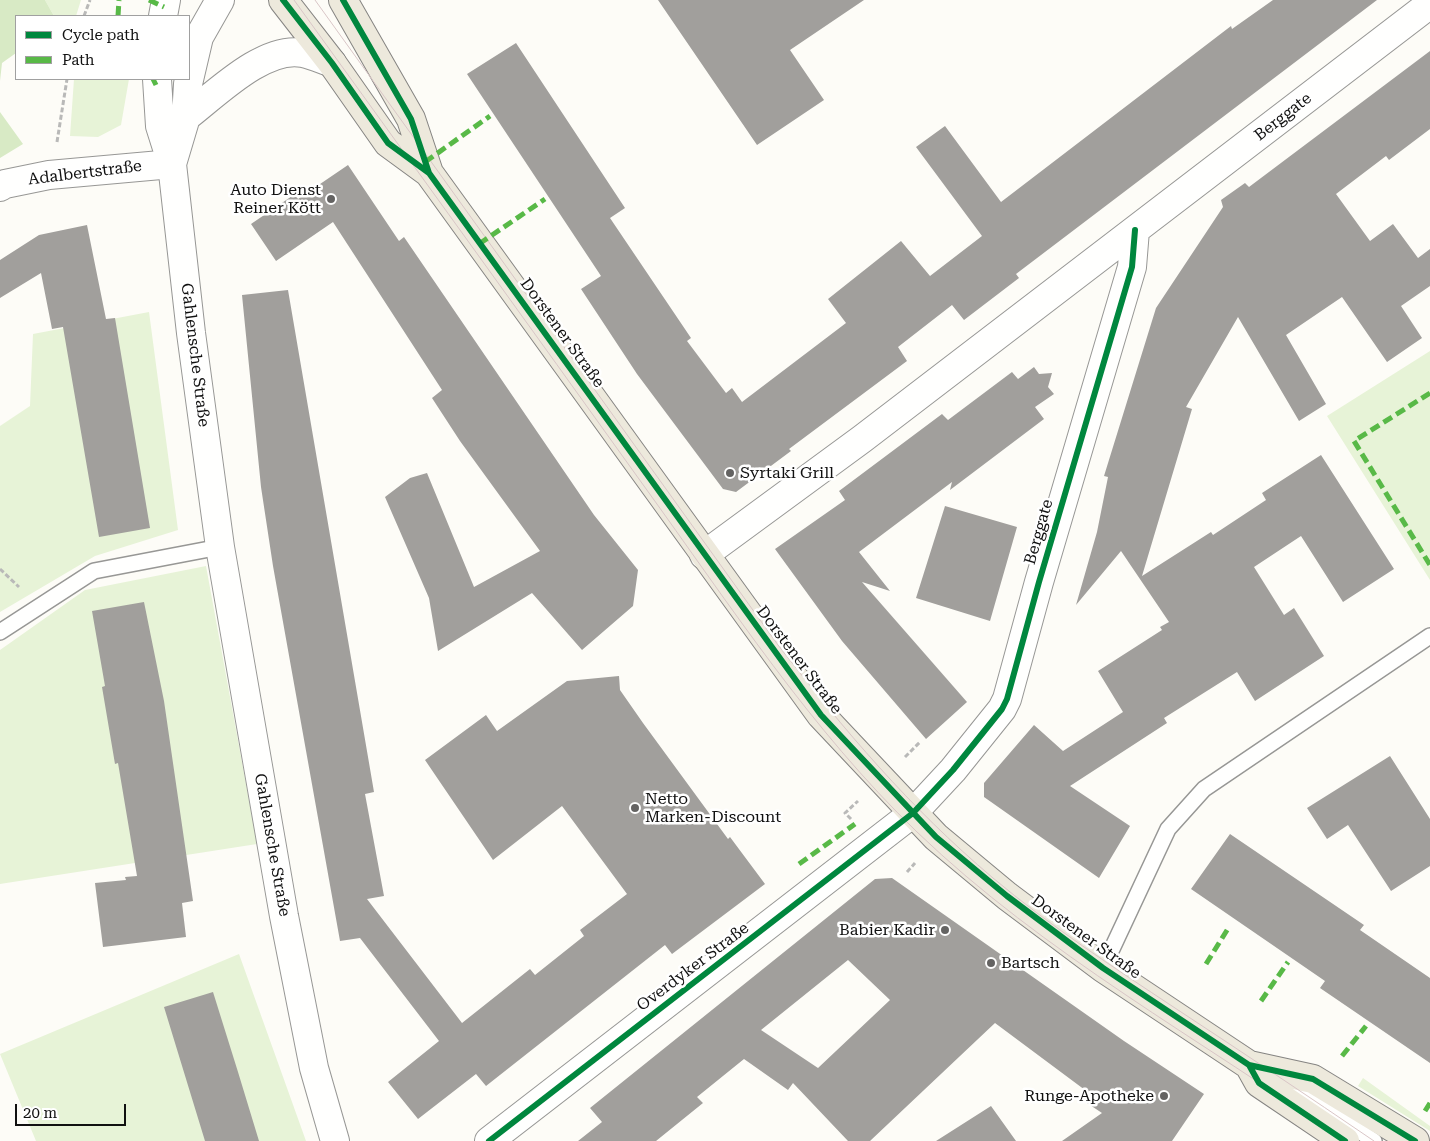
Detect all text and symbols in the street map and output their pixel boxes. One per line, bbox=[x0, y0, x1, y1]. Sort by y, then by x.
legend bbox=[15, 15, 190, 80]
text: Cycle path bbox=[62, 26, 139, 44]
text: Path bbox=[62, 51, 95, 69]
street label: Berggate bbox=[1251, 89, 1315, 145]
street label: Adalbertstraße bbox=[27, 157, 143, 189]
place label: Auto Dienst Reiner Kött bbox=[230, 180, 321, 218]
marker: Auto Dienst Reiner Kött bbox=[325, 193, 337, 205]
street label: Dorstener Straße bbox=[516, 275, 608, 391]
street label: Gahlensche Straße bbox=[177, 282, 213, 428]
place label: Syrtaki Grill bbox=[740, 463, 834, 483]
marker: Syrtaki Grill bbox=[724, 467, 736, 479]
street label: Berggate bbox=[1021, 497, 1057, 567]
street label: Dorstener Straße bbox=[752, 602, 846, 718]
street label: Gahlensche Straße bbox=[250, 772, 294, 918]
place label: Netto Marken-Discount bbox=[645, 789, 781, 827]
marker: Netto Marken-Discount bbox=[629, 802, 641, 814]
street label: Dorstener Straße bbox=[1028, 891, 1144, 983]
street label: Overdyker Straße bbox=[633, 919, 753, 1015]
place label: Babier Kadir bbox=[839, 920, 935, 940]
marker: Babier Kadir bbox=[939, 924, 951, 936]
place label: Bartsch bbox=[1001, 953, 1060, 973]
marker: Bartsch bbox=[985, 957, 997, 969]
place label: Runge-Apotheke bbox=[1024, 1086, 1154, 1106]
marker: Runge-Apotheke bbox=[1158, 1090, 1170, 1102]
scale bar bbox=[18, 1094, 129, 1126]
text: 20 m bbox=[23, 1104, 57, 1122]

